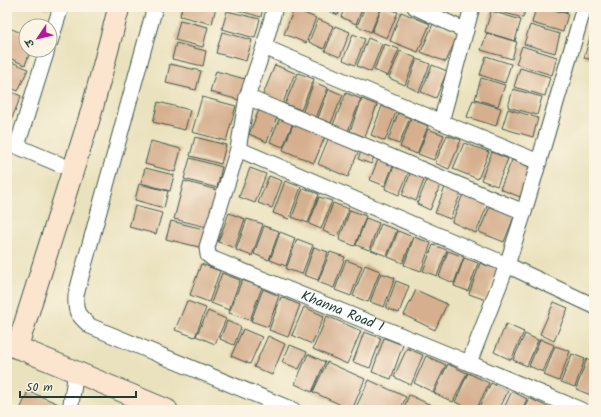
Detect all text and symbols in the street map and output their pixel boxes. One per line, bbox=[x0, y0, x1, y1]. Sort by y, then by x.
north arrow bbox=[18, 18, 58, 58]
text: उ bbox=[20, 33, 40, 51]
street label: Khanna Road 1 bbox=[298, 285, 387, 338]
scale bar bbox=[20, 373, 136, 399]
text: 50 m bbox=[26, 378, 53, 397]

